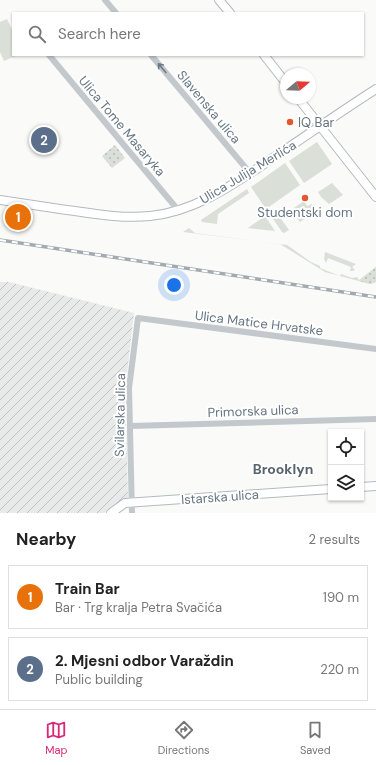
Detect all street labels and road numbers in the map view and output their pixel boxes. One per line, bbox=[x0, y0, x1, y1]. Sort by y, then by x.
street label: Slavenska ulica bbox=[174, 67, 244, 147]
street label: Ulica Tome Masaryka bbox=[75, 72, 169, 180]
street label: Ulica Julija Merlića bbox=[197, 136, 299, 208]
street label: Ulica Matice Hrvatske bbox=[194, 307, 324, 339]
street label: Svilarska ulica bbox=[111, 373, 129, 457]
street label: Primorska ulica bbox=[207, 401, 299, 421]
street label: Istarska ulica bbox=[181, 486, 259, 508]

